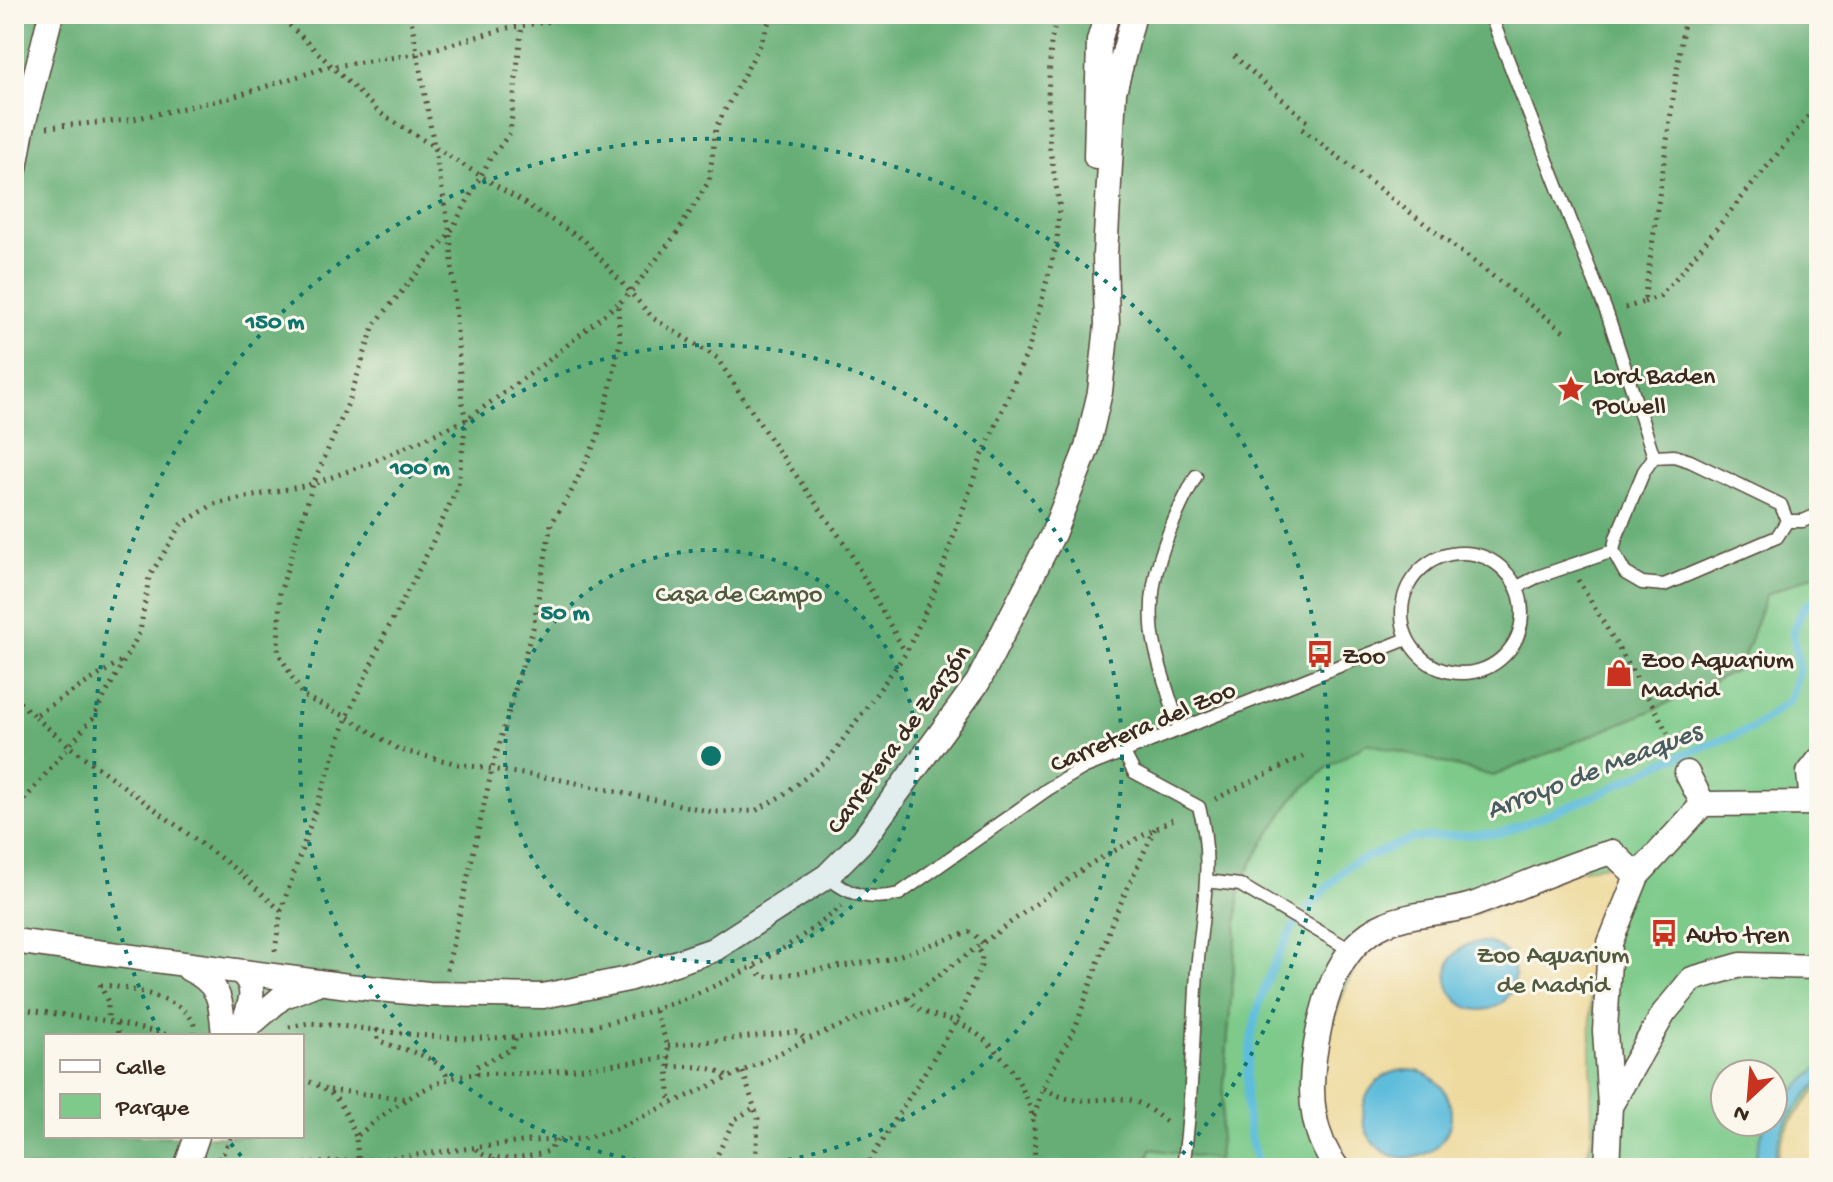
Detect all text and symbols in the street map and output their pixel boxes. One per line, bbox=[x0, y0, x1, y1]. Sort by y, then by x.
text: 150 m bbox=[245, 309, 304, 338]
place label: Lord Baden Powell bbox=[1592, 363, 1716, 424]
place icon: Lord Baden Powell bbox=[1556, 374, 1586, 404]
text: 100 m bbox=[389, 455, 450, 484]
park label: Casa de Campo bbox=[656, 581, 822, 612]
text: 50 m bbox=[541, 600, 589, 629]
street label: Carretera de Zarzón bbox=[821, 639, 980, 841]
bus stop icon: Zoo bbox=[1305, 639, 1335, 669]
place label: Zoo bbox=[1342, 643, 1386, 674]
place label: Zoo Aquarium Madrid bbox=[1641, 647, 1794, 708]
shop icon: Zoo Aquarium Madrid bbox=[1604, 658, 1634, 688]
street label: Carretera del Zoo bbox=[1046, 676, 1241, 782]
water label: Arroyo de Meaques bbox=[1483, 715, 1709, 828]
centre of rings bbox=[697, 742, 725, 770]
bus stop icon: Auto tren bbox=[1649, 918, 1679, 948]
place label: Auto tren bbox=[1686, 922, 1790, 953]
park label: Zoo Aquarium de Madrid bbox=[1477, 942, 1630, 1003]
legend bbox=[44, 1034, 304, 1138]
text: Calle bbox=[116, 1055, 166, 1084]
north arrow bbox=[1709, 1058, 1789, 1138]
text: Parque bbox=[115, 1095, 190, 1124]
text: N bbox=[1730, 1098, 1754, 1127]

